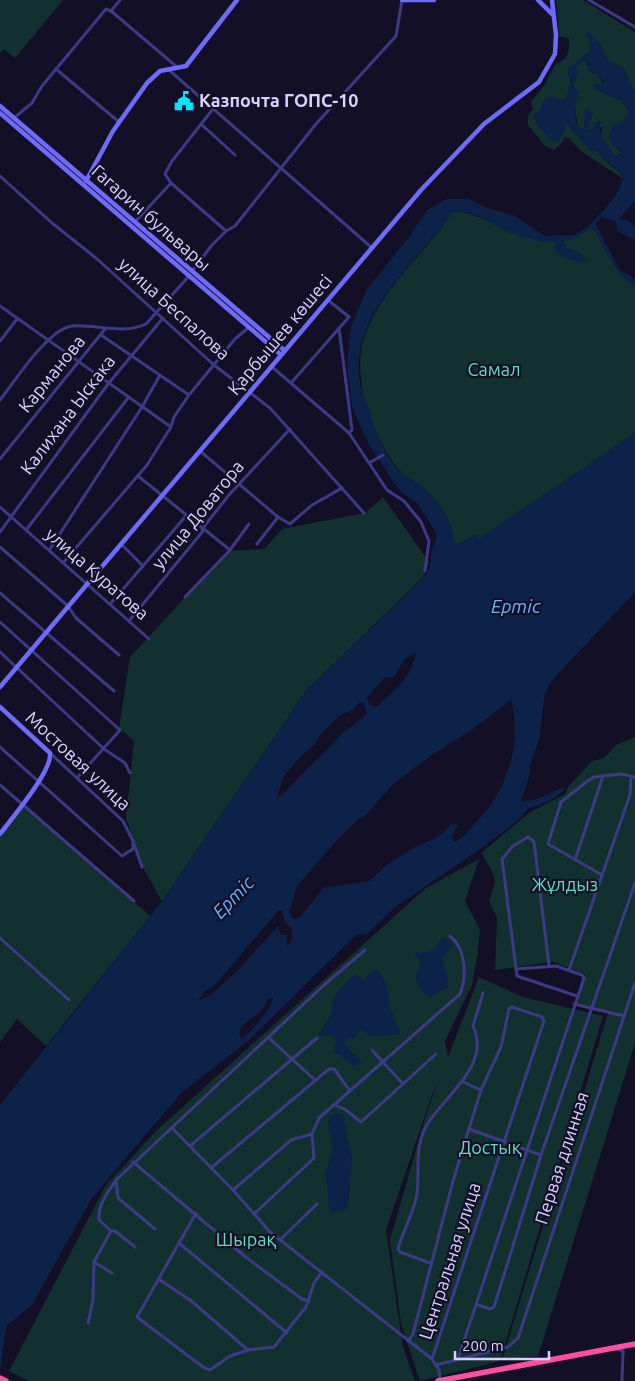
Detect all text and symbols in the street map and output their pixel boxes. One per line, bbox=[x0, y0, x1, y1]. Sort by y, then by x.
public building icon: Казпочта ГОПС-10 bbox=[173, 90, 195, 112]
place label: Казпочта ГОПС-10 bbox=[199, 90, 359, 110]
street label: Гагарин бульвары bbox=[88, 160, 215, 274]
street label: улица Беспалова bbox=[115, 253, 234, 363]
street label: Қарбышев көшесі bbox=[223, 270, 335, 398]
street label: Карманова bbox=[14, 331, 88, 416]
street label: Калихана Ыскака bbox=[16, 351, 119, 478]
park label: Самал bbox=[467, 359, 521, 379]
street label: улица Доватора bbox=[147, 456, 247, 573]
street label: улица Куратова bbox=[42, 523, 153, 623]
water label: Ертіс bbox=[491, 595, 541, 617]
street label: Мостовая улица bbox=[22, 707, 135, 814]
water label: Ертіс bbox=[208, 871, 258, 923]
park label: Жұлдыз bbox=[532, 874, 598, 894]
street label: Первая длинная bbox=[530, 1089, 592, 1226]
park label: Достық bbox=[459, 1137, 522, 1157]
street label: Центральная улица bbox=[414, 1180, 484, 1342]
park label: Шырақ bbox=[216, 1229, 276, 1249]
scale bar bbox=[455, 1328, 549, 1360]
text: 200 m bbox=[462, 1337, 504, 1354]

